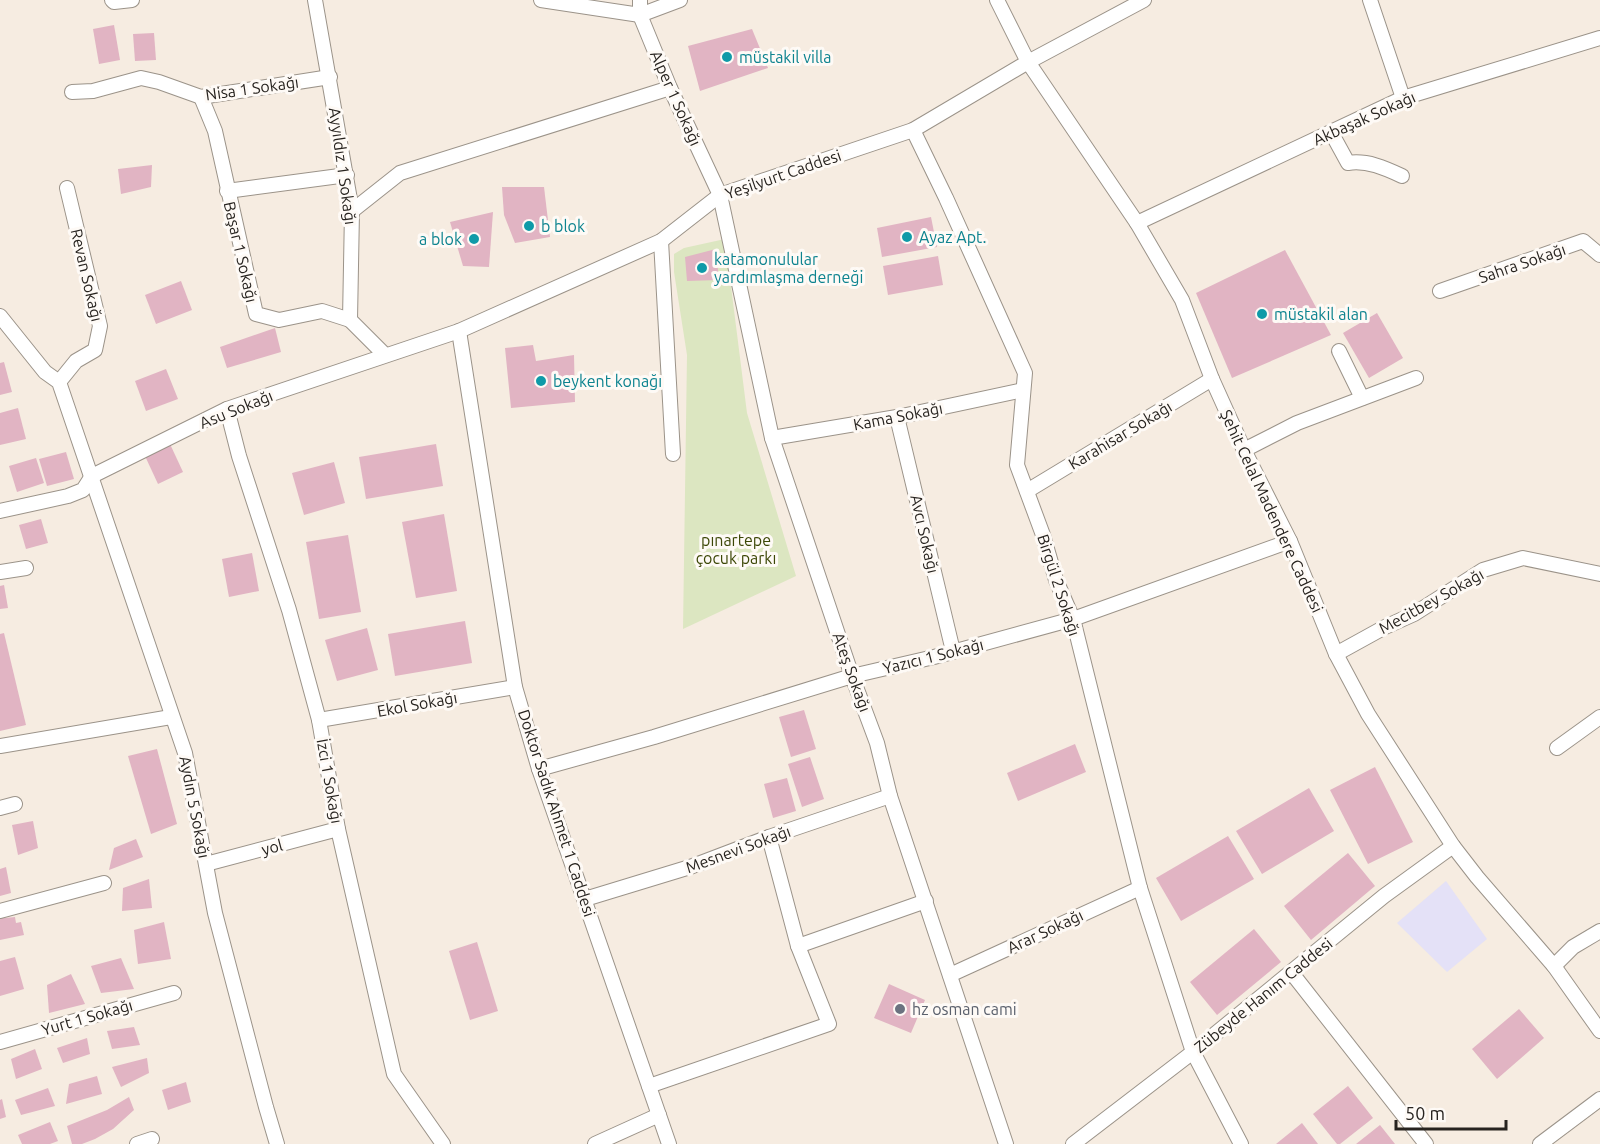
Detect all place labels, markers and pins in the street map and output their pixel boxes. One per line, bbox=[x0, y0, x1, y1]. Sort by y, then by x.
place label: müstakil villa bbox=[739, 48, 832, 66]
marker: müstakil villa bbox=[720, 50, 734, 64]
place label: b blok bbox=[541, 217, 585, 235]
marker: b blok bbox=[522, 219, 536, 233]
place label: Ayaz Apt. bbox=[919, 228, 986, 246]
place label: a blok bbox=[419, 230, 462, 248]
marker: Ayaz Apt. bbox=[900, 230, 914, 244]
marker: a blok bbox=[467, 232, 481, 246]
place label: katamonulular yardımlaşma derneği bbox=[714, 250, 863, 286]
marker: katamonulular yardımlaşma derneği bbox=[695, 261, 709, 275]
place label: müstakil alan bbox=[1274, 305, 1368, 323]
marker: müstakil alan bbox=[1255, 307, 1269, 321]
place label: beykent konağı bbox=[553, 372, 662, 390]
marker: beykent konağı bbox=[534, 374, 548, 388]
place label: hz osman cami bbox=[912, 1000, 1017, 1018]
marker: hz osman cami bbox=[893, 1002, 907, 1016]

